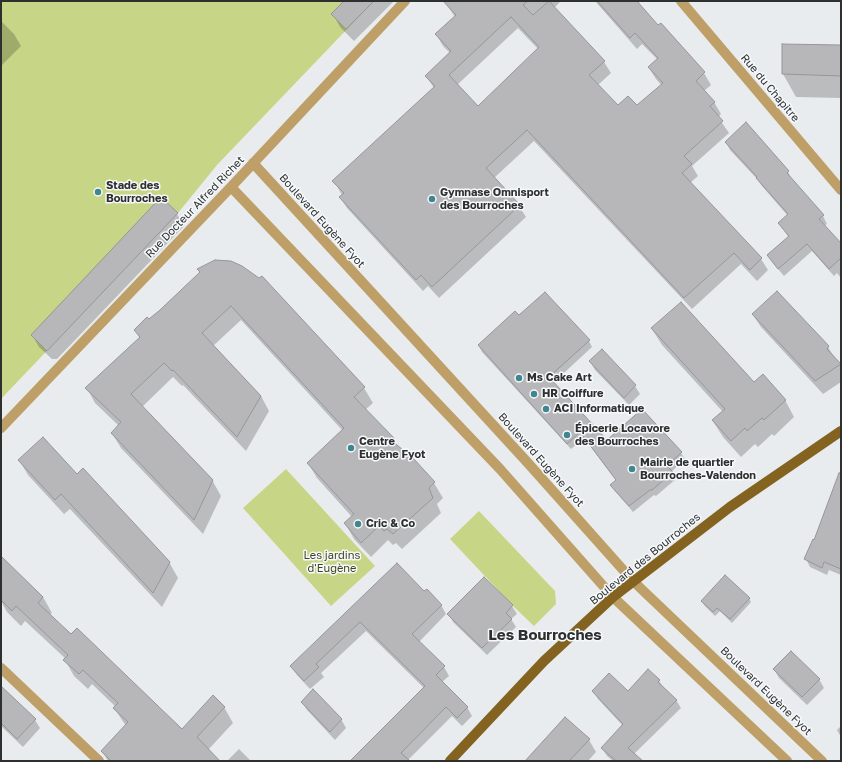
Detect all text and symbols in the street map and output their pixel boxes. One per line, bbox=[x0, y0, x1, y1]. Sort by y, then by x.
street label: Rue du Chapitre bbox=[738, 51, 802, 125]
street label: Rue Docteur Alfred Richet bbox=[143, 153, 247, 261]
street label: Boulevard Eugène Fyot bbox=[276, 171, 368, 271]
place label: Stade des Bourroches bbox=[106, 179, 168, 205]
place label: Gymnase Omnisport des Bourroches bbox=[440, 186, 549, 212]
marker: Stade des Bourroches bbox=[93, 187, 103, 197]
marker: Gymnase Omnisport des Bourroches bbox=[427, 194, 437, 204]
place label: Ms Cake Art bbox=[527, 371, 592, 385]
marker: Ms Cake Art bbox=[514, 373, 524, 383]
place label: HR Coiffure bbox=[542, 387, 604, 401]
marker: HR Coiffure bbox=[529, 389, 539, 399]
place label: ACI Informatique bbox=[554, 402, 644, 416]
marker: ACI Informatique bbox=[541, 404, 551, 414]
street label: Boulevard Eugène Fyot bbox=[495, 410, 587, 510]
place label: Épicerie Locavore des Bourroches bbox=[575, 422, 670, 448]
marker: Épicerie Locavore des Bourroches bbox=[562, 430, 572, 440]
place label: Centre Eugène Fyot bbox=[359, 435, 425, 461]
marker: Centre Eugène Fyot bbox=[346, 443, 356, 453]
place label: Mairie de quartier Bourroches-Valendon bbox=[640, 456, 756, 482]
marker: Mairie de quartier Bourroches-Valendon bbox=[627, 464, 637, 474]
street label: Boulevard des Bourroches bbox=[587, 510, 703, 608]
place label: Cric & Co bbox=[366, 517, 415, 531]
marker: Cric & Co bbox=[353, 519, 363, 529]
park label: Les jardins d'Eugène bbox=[304, 549, 360, 575]
district label: Les Bourroches bbox=[488, 626, 602, 644]
street label: Boulevard Eugène Fyot bbox=[718, 644, 814, 738]

